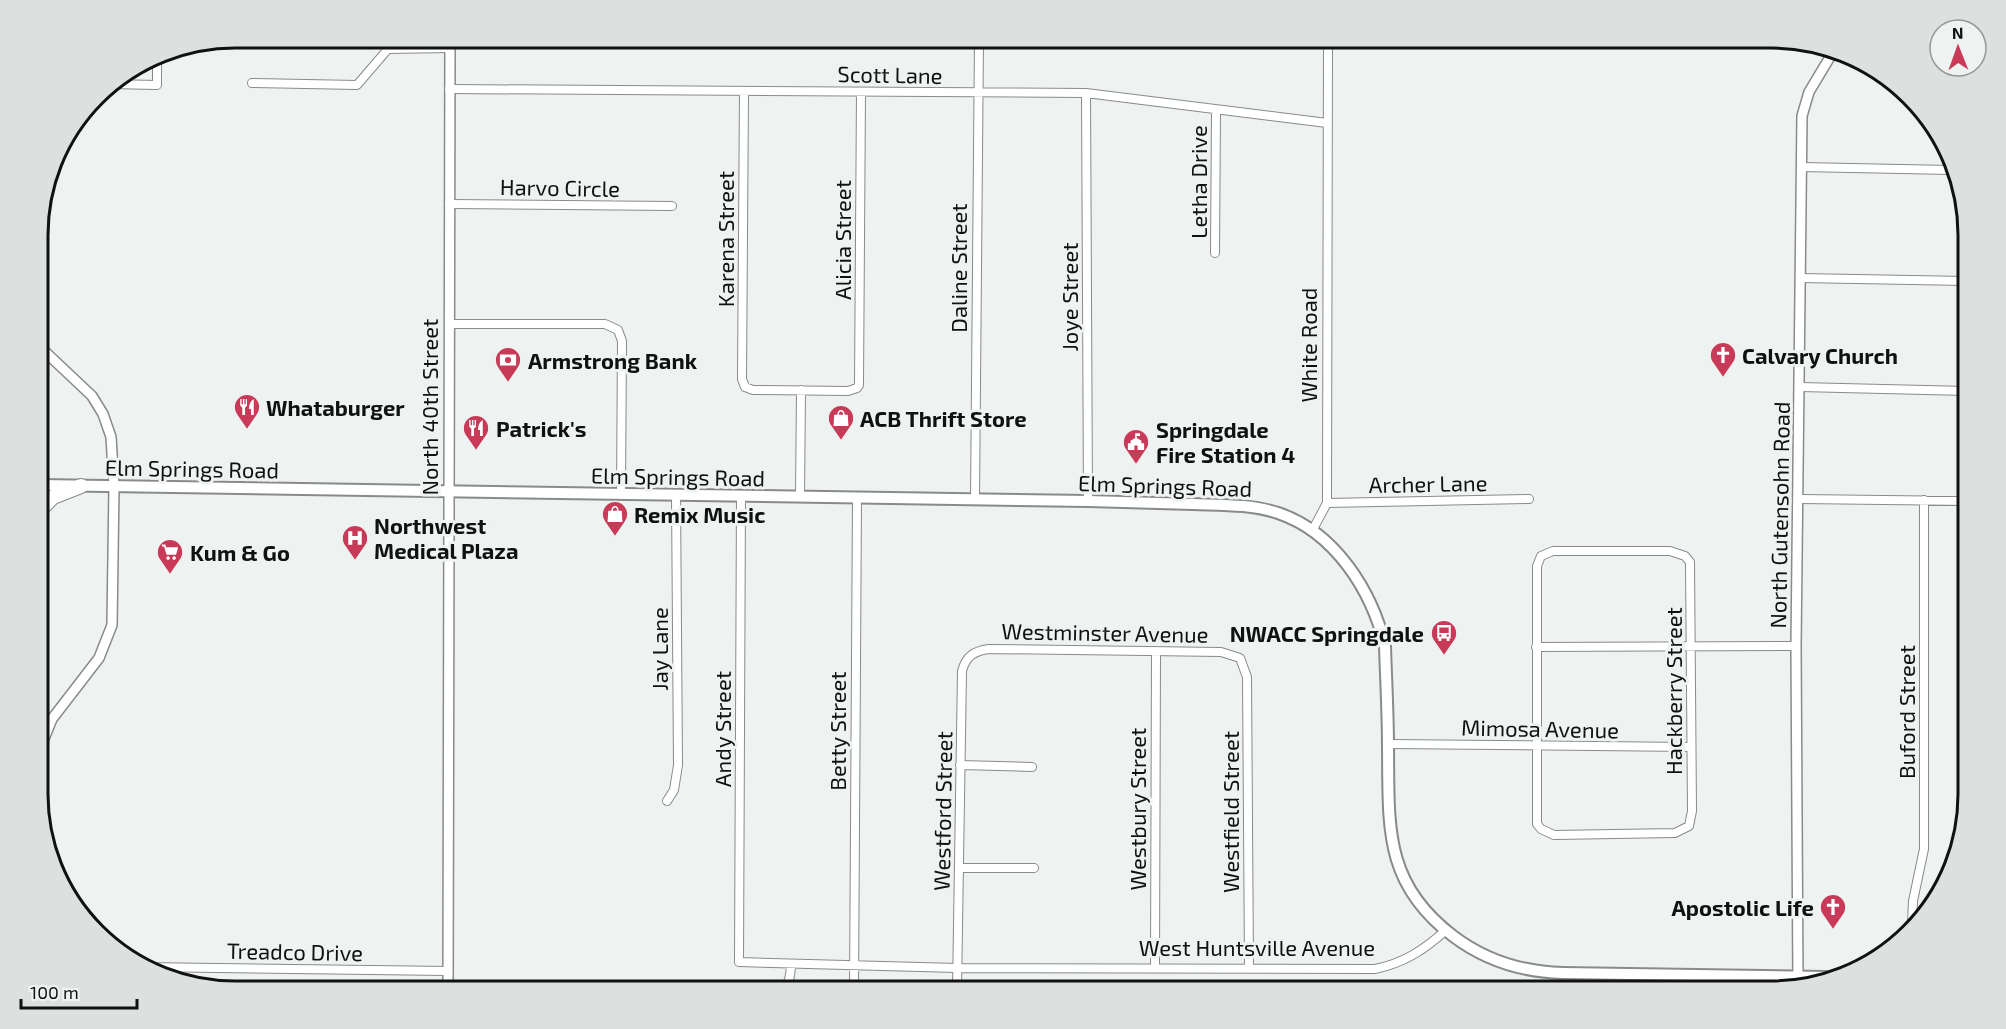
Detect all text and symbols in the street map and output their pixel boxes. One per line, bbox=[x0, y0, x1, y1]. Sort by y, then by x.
north arrow bbox=[1928, 18, 1988, 78]
text: N bbox=[1952, 23, 1964, 42]
street label: Scott Lane bbox=[837, 60, 943, 88]
street label: Letha Drive bbox=[1185, 125, 1211, 239]
street label: Karena Street bbox=[712, 171, 738, 307]
street label: Harvo Circle bbox=[500, 173, 620, 201]
street label: Alicia Street bbox=[829, 180, 855, 300]
street label: Daline Street bbox=[945, 203, 971, 333]
street label: Joye Street bbox=[1056, 242, 1082, 352]
street label: White Road bbox=[1295, 288, 1321, 402]
street label: North 40th Street bbox=[416, 319, 442, 495]
church icon: Calvary Church bbox=[1708, 340, 1738, 378]
place label: Calvary Church bbox=[1742, 342, 1898, 369]
bank icon: Armstrong Bank bbox=[493, 345, 523, 383]
place label: Armstrong Bank bbox=[528, 347, 698, 373]
restaurant icon: Whataburger bbox=[232, 392, 262, 430]
place label: Whataburger bbox=[266, 394, 405, 420]
street label: North Gutensohn Road bbox=[1764, 401, 1794, 629]
shop icon: ACB Thrift Store bbox=[826, 403, 856, 441]
place label: ACB Thrift Store bbox=[860, 405, 1027, 431]
restaurant icon: Patrick's bbox=[461, 413, 491, 451]
place label: Patrick's bbox=[496, 415, 586, 441]
place label: Springdale Fire Station 4 bbox=[1156, 416, 1295, 467]
public building icon: Springdale Fire Station 4 bbox=[1121, 427, 1151, 465]
street label: Elm Springs Road bbox=[105, 453, 279, 483]
street label: Elm Springs Road bbox=[591, 461, 765, 491]
street label: Elm Springs Road bbox=[1077, 469, 1253, 501]
street label: Archer Lane bbox=[1368, 469, 1488, 497]
shop icon: Remix Music bbox=[600, 499, 630, 537]
place label: Remix Music bbox=[634, 501, 765, 527]
place label: Northwest Medical Plaza bbox=[374, 512, 518, 563]
hospital icon: Northwest Medical Plaza bbox=[340, 523, 370, 561]
supermarket icon: Kum & Go bbox=[155, 537, 185, 575]
place label: Kum & Go bbox=[190, 539, 290, 565]
street label: Jay Lane bbox=[646, 607, 672, 691]
street label: Hackberry Street bbox=[1660, 607, 1686, 775]
street label: Westminster Avenue bbox=[1001, 617, 1209, 647]
bus stop icon: NWACC Springdale bbox=[1429, 618, 1459, 656]
place label: NWACC Springdale bbox=[1230, 620, 1424, 646]
street label: Buford Street bbox=[1893, 645, 1919, 779]
street label: Andy Street bbox=[709, 671, 735, 787]
street label: Betty Street bbox=[824, 671, 850, 791]
street label: Mimosa Avenue bbox=[1461, 714, 1619, 742]
street label: Westbury Street bbox=[1124, 728, 1150, 890]
street label: Westford Street bbox=[928, 731, 956, 891]
street label: Westfield Street bbox=[1217, 731, 1243, 893]
church icon: Apostolic Life bbox=[1818, 892, 1848, 930]
place label: Apostolic Life bbox=[1672, 894, 1814, 920]
street label: West Huntsville Avenue bbox=[1139, 934, 1375, 960]
street label: Treadco Drive bbox=[227, 937, 363, 965]
scale bar bbox=[21, 972, 136, 1010]
text: 100 m bbox=[30, 981, 79, 1003]

